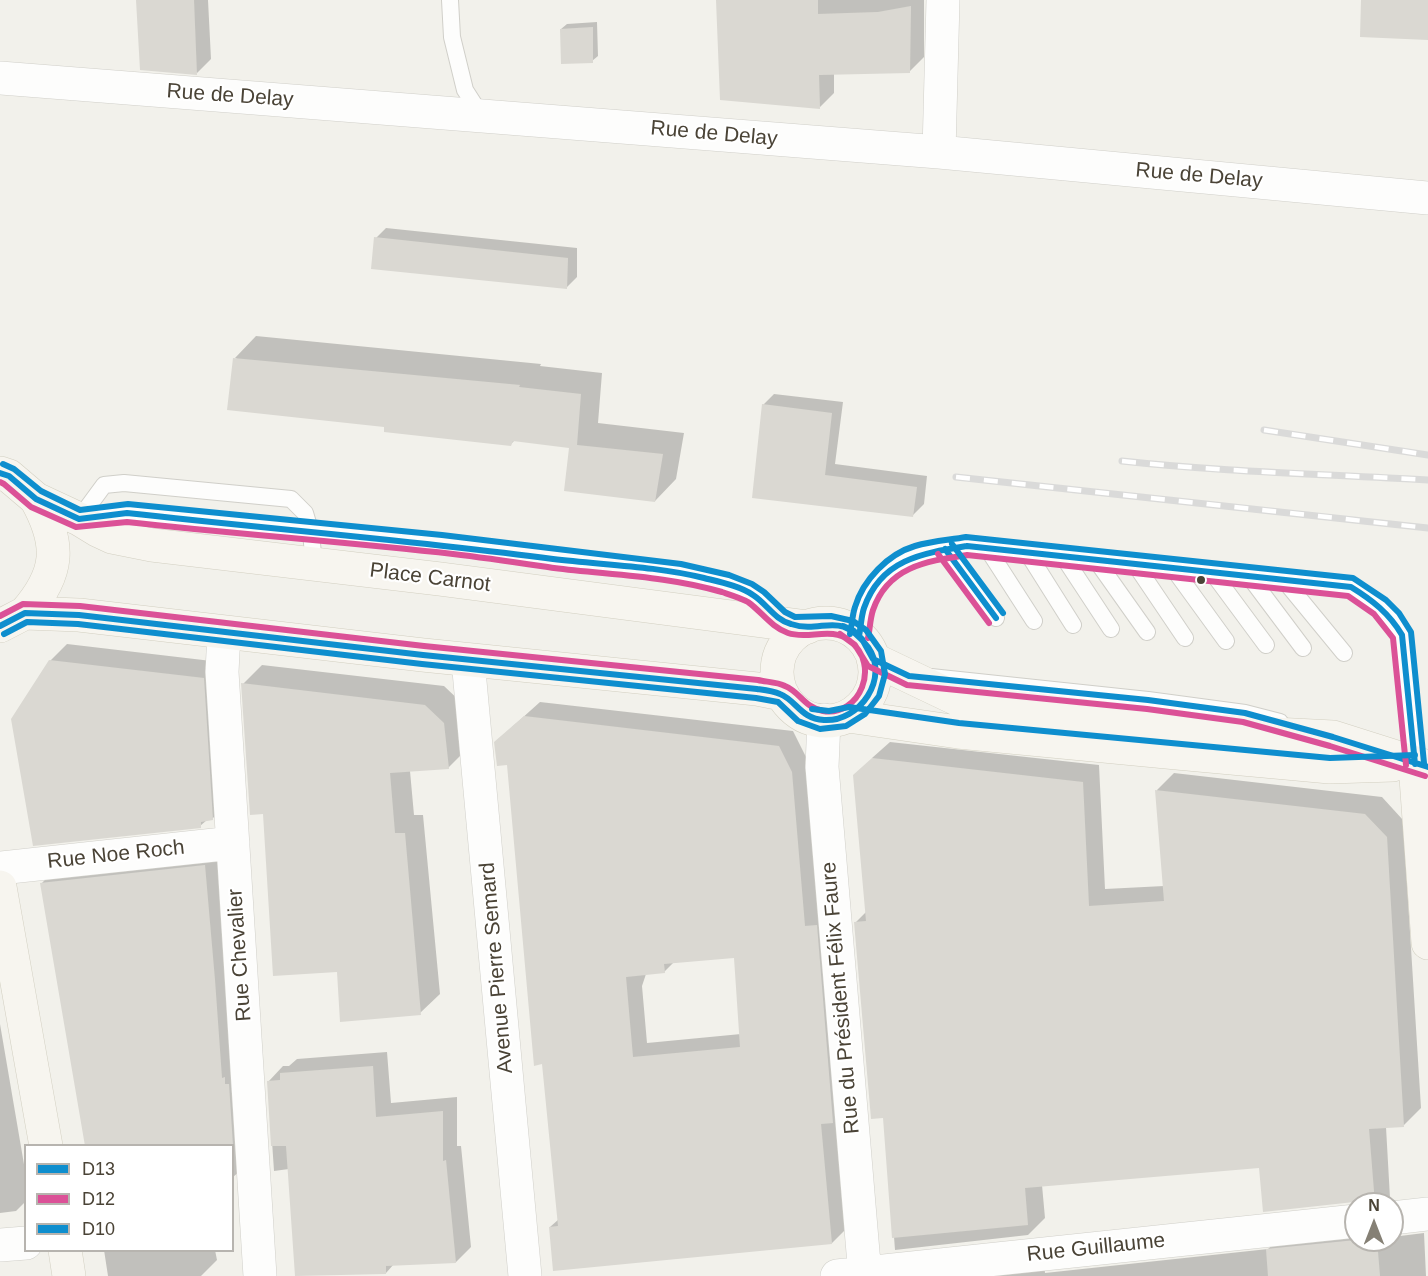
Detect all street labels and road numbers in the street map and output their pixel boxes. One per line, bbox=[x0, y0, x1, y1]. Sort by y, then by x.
street label: Rue de Delay bbox=[166, 79, 294, 113]
street label: Rue de Delay bbox=[650, 116, 778, 152]
street label: Rue de Delay bbox=[1135, 158, 1263, 194]
street label: Place Carnot bbox=[368, 558, 492, 598]
street label: Rue Noe Roch bbox=[46, 835, 186, 875]
street label: Avenue Pierre Semard bbox=[475, 861, 519, 1075]
street label: Rue du Président Félix Faure bbox=[817, 861, 865, 1135]
street label: Rue Chevalier bbox=[223, 888, 257, 1022]
street label: Rue Guillaume bbox=[1026, 1228, 1166, 1268]

